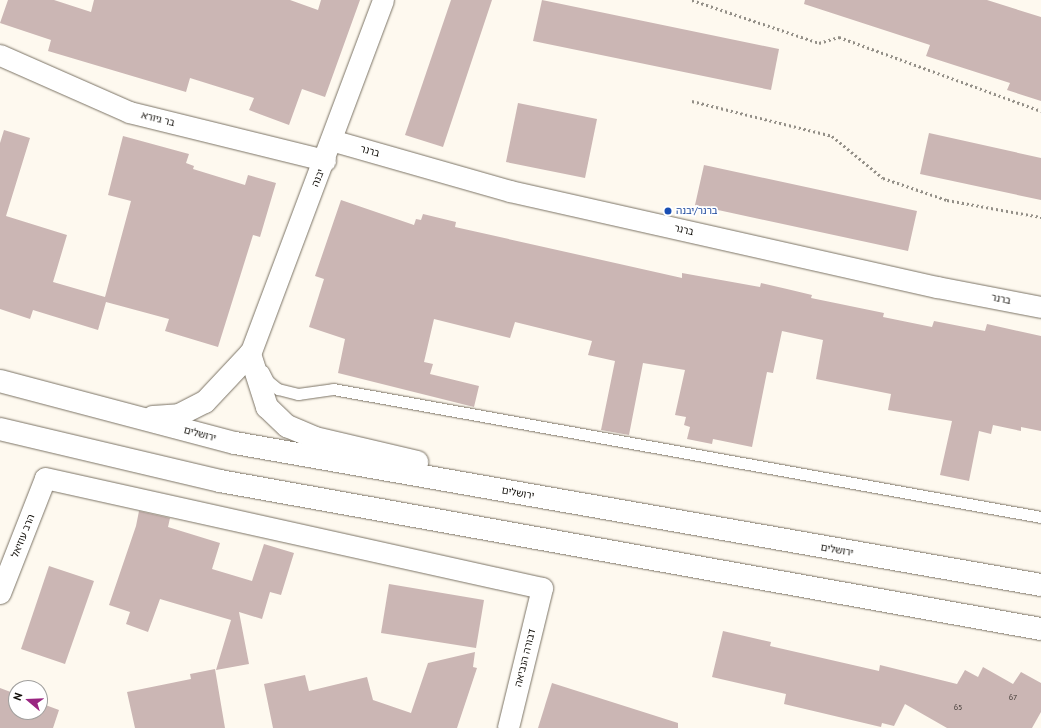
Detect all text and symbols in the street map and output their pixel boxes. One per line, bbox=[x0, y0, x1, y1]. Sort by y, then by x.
street label: בר גיורא bbox=[140, 109, 176, 129]
street label: ברנר bbox=[359, 143, 381, 159]
street label: יבנה bbox=[309, 167, 327, 189]
place label: ברנר/יבנה bbox=[676, 205, 717, 217]
marker: ברנר/יבנה bbox=[663, 206, 673, 216]
street label: ברנר bbox=[673, 222, 695, 238]
street label: ברנר bbox=[990, 291, 1012, 307]
street label: ירושלים bbox=[183, 424, 217, 444]
street label: ירושלים bbox=[501, 484, 535, 502]
street label: הרב עוזיאל bbox=[9, 512, 37, 560]
street label: ירושלים bbox=[820, 541, 854, 559]
street label: דבורה הנביאה bbox=[512, 628, 538, 688]
north arrow bbox=[8, 680, 48, 720]
text: N bbox=[10, 691, 25, 702]
house number: 67 bbox=[1009, 693, 1017, 703]
house number: 65 bbox=[954, 703, 962, 713]

